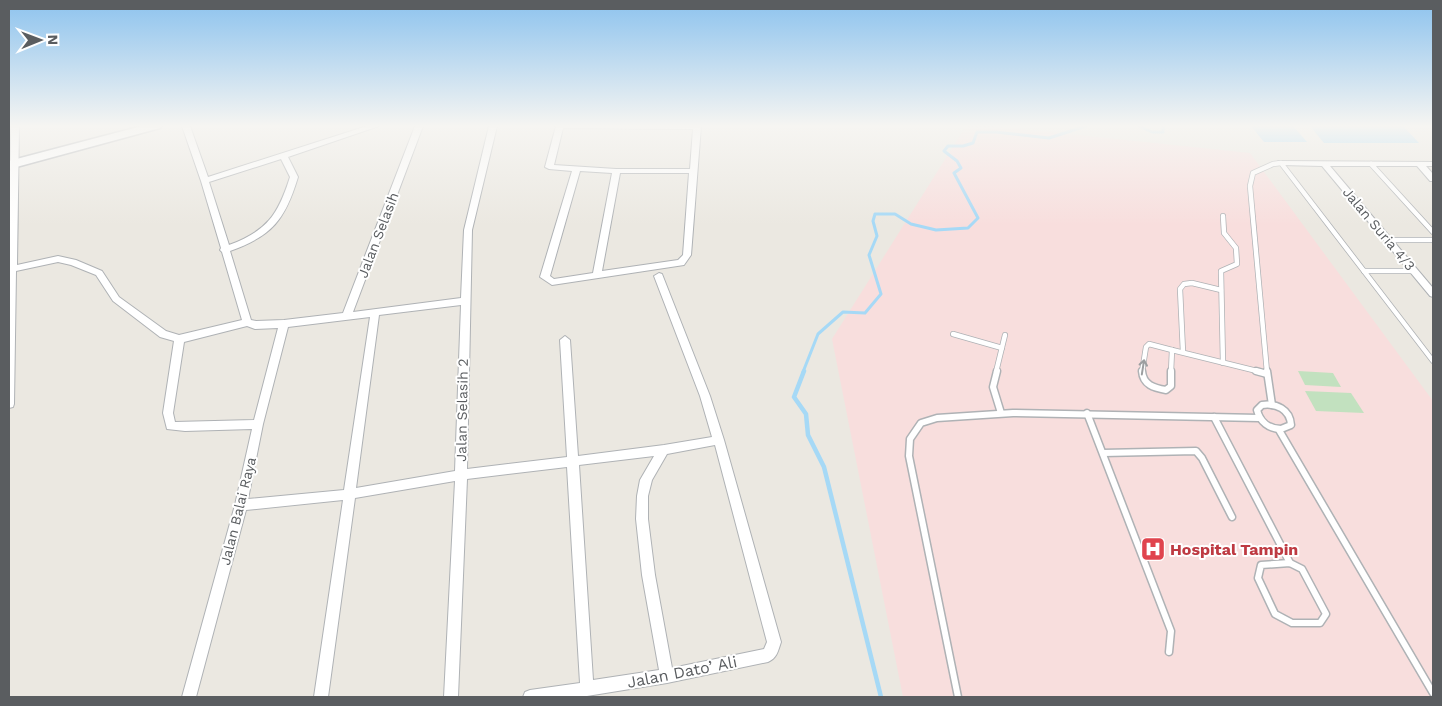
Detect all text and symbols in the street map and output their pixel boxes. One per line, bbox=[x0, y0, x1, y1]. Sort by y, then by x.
north arrow bbox=[15, 15, 65, 65]
text: N bbox=[45, 34, 61, 45]
street label: Jalan Suria 4/3 bbox=[1340, 184, 1418, 274]
street label: Jalan Selasih bbox=[354, 190, 402, 280]
street label: Jalan Selasih 2 bbox=[453, 358, 471, 462]
one-way arrow bbox=[1138, 360, 1148, 376]
street label: Jalan Balai Raya bbox=[217, 455, 259, 567]
hospital icon: Hospital Tampin bbox=[1140, 536, 1166, 562]
place label: Hospital Tampin bbox=[1170, 540, 1298, 559]
street label: Jalan Dato’ Ali bbox=[625, 652, 739, 692]

